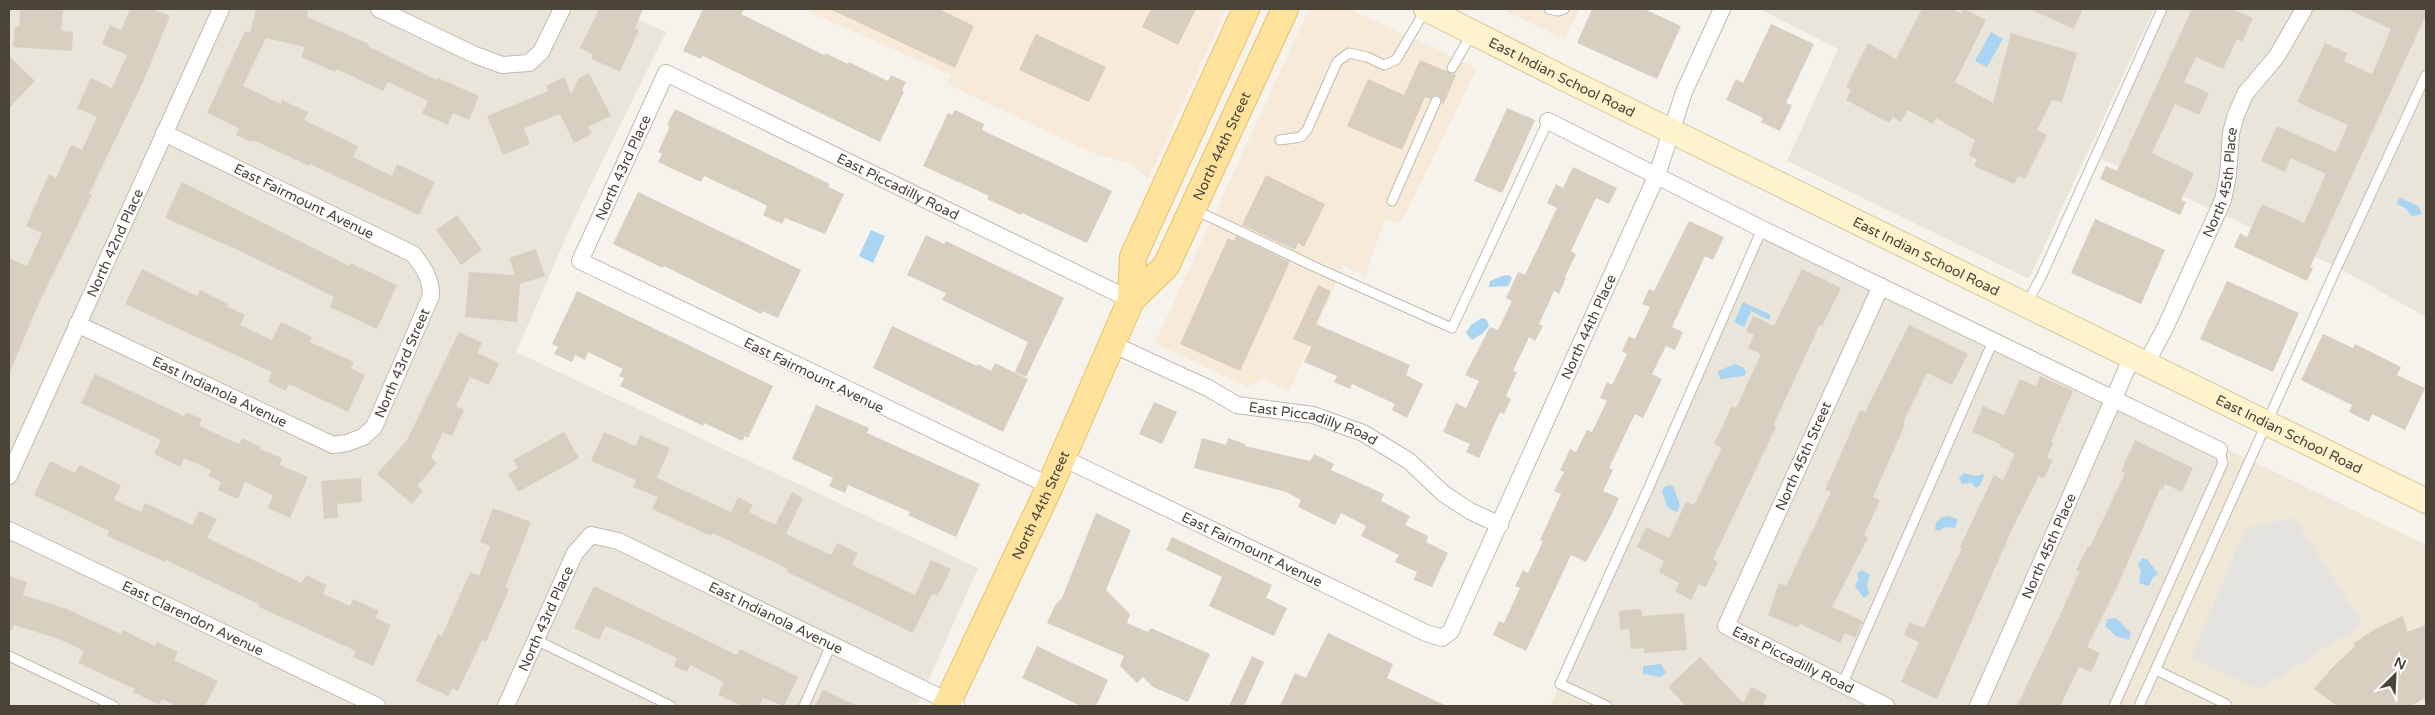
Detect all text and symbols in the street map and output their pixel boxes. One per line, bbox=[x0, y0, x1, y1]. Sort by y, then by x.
street label: East Indian School Road bbox=[1486, 34, 1638, 121]
street label: North 44th Street bbox=[1190, 89, 1255, 203]
street label: North 43rd Place bbox=[592, 112, 655, 223]
street label: North 45th Place bbox=[2199, 125, 2241, 240]
street label: East Piccadilly Road bbox=[834, 150, 962, 224]
street label: East Fairmount Avenue bbox=[231, 160, 377, 243]
street label: North 42nd Place bbox=[83, 186, 147, 300]
street label: East Indian School Road bbox=[1850, 213, 2002, 300]
street label: North 44th Place bbox=[1558, 272, 1620, 382]
street label: North 43rd Street bbox=[371, 305, 434, 421]
street label: East Fairmount Avenue bbox=[741, 334, 887, 417]
street label: East Indianola Avenue bbox=[149, 353, 290, 431]
street label: East Indian School Road bbox=[2213, 391, 2365, 477]
street label: North 45th Street bbox=[1772, 398, 1835, 513]
street label: East Piccadilly Road bbox=[1248, 399, 1381, 449]
street label: North 44th Street bbox=[1009, 448, 1073, 562]
street label: North 45th Place bbox=[2018, 491, 2080, 602]
street label: East Fairmount Avenue bbox=[1179, 509, 1325, 591]
street label: North 43rd Place bbox=[515, 563, 577, 674]
street label: East Clarendon Avenue bbox=[119, 577, 266, 660]
street label: East Indianola Avenue bbox=[706, 578, 846, 658]
street label: East Piccadilly Road bbox=[1730, 623, 1857, 698]
north arrow bbox=[2370, 650, 2420, 700]
text: N bbox=[2391, 654, 2409, 674]

